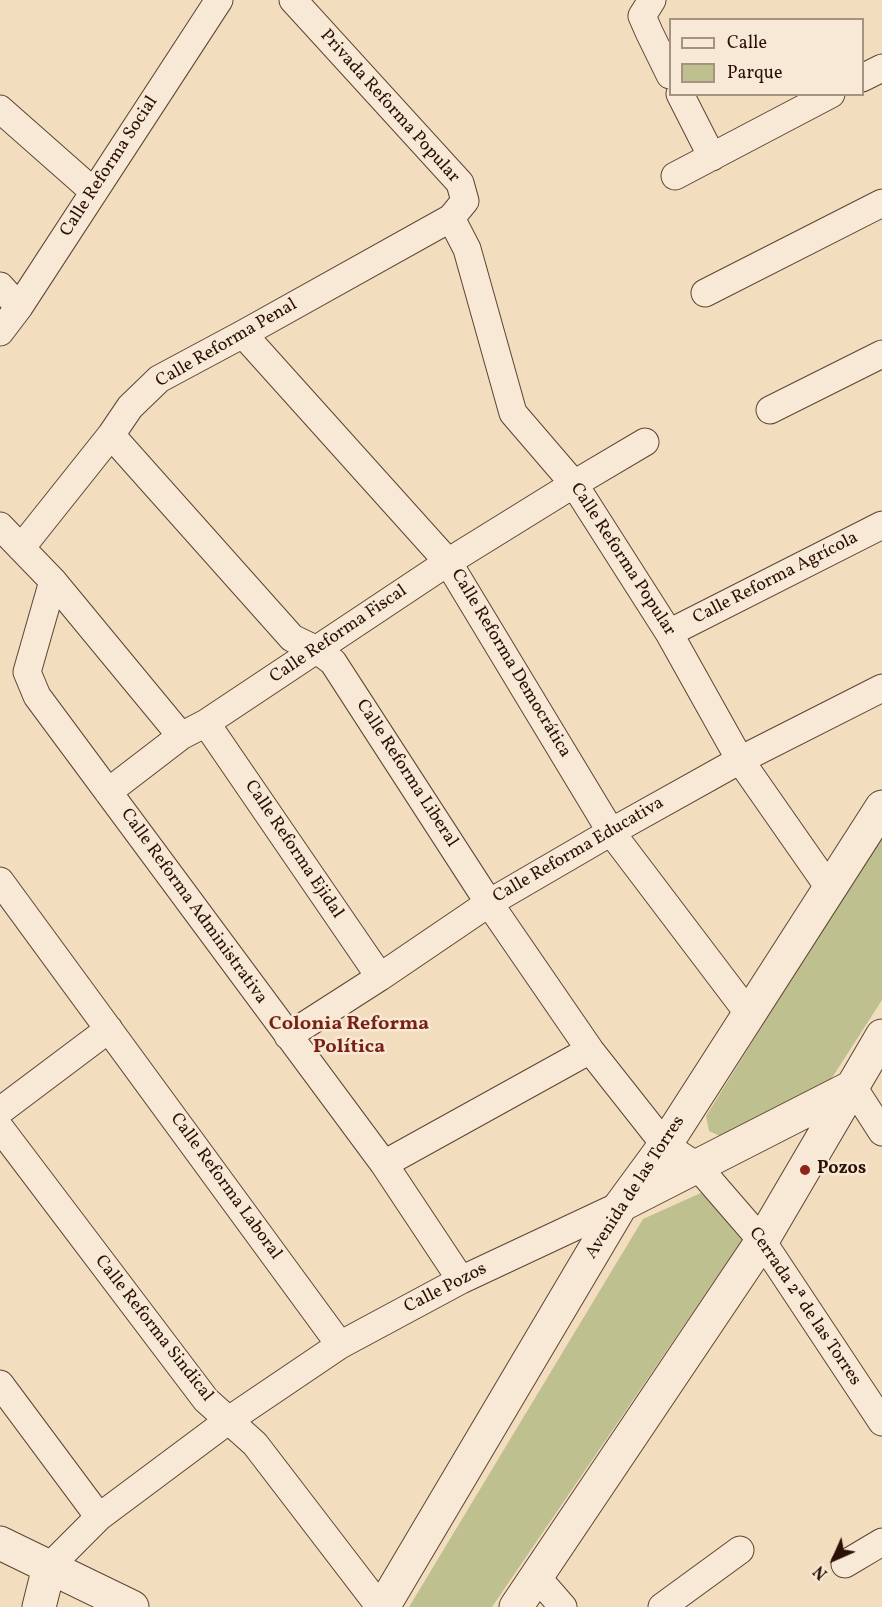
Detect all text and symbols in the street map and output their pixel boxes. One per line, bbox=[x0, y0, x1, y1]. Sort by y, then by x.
legend bbox=[669, 18, 864, 96]
street label: Privada Reforma Popular bbox=[314, 26, 464, 188]
text: Calle bbox=[727, 31, 767, 56]
text: Parque bbox=[727, 61, 782, 86]
street label: Calle Reforma Social bbox=[57, 93, 163, 241]
street label: Calle Reforma Penal bbox=[152, 295, 302, 393]
street label: Calle Reforma Popular bbox=[564, 480, 680, 640]
street label: Calle Reforma Agrícola bbox=[690, 528, 862, 630]
street label: Calle Reforma Democrática bbox=[445, 566, 575, 762]
street label: Calle Reforma Fiscal bbox=[266, 581, 412, 689]
street label: Calle Reforma Liberal bbox=[350, 696, 462, 852]
street label: Calle Reforma Ejidal bbox=[239, 777, 347, 923]
street label: Calle Reforma Educativa bbox=[490, 793, 668, 909]
street label: Calle Reforma Administrativa bbox=[115, 805, 271, 1009]
district label: Colonia Reforma Política bbox=[269, 1013, 429, 1060]
street label: Calle Reforma Laboral bbox=[164, 1109, 286, 1265]
street label: Avenida de las Torres bbox=[582, 1112, 690, 1264]
place label: Pozos bbox=[817, 1159, 866, 1181]
marker: Pozos bbox=[798, 1163, 812, 1177]
street label: Cerrada 2ª de las Torres bbox=[743, 1224, 865, 1390]
street label: Calle Reforma Sindical bbox=[89, 1251, 217, 1407]
street label: Calle Pozos bbox=[401, 1259, 491, 1319]
north arrow bbox=[804, 1529, 864, 1589]
text: N bbox=[809, 1560, 833, 1584]

